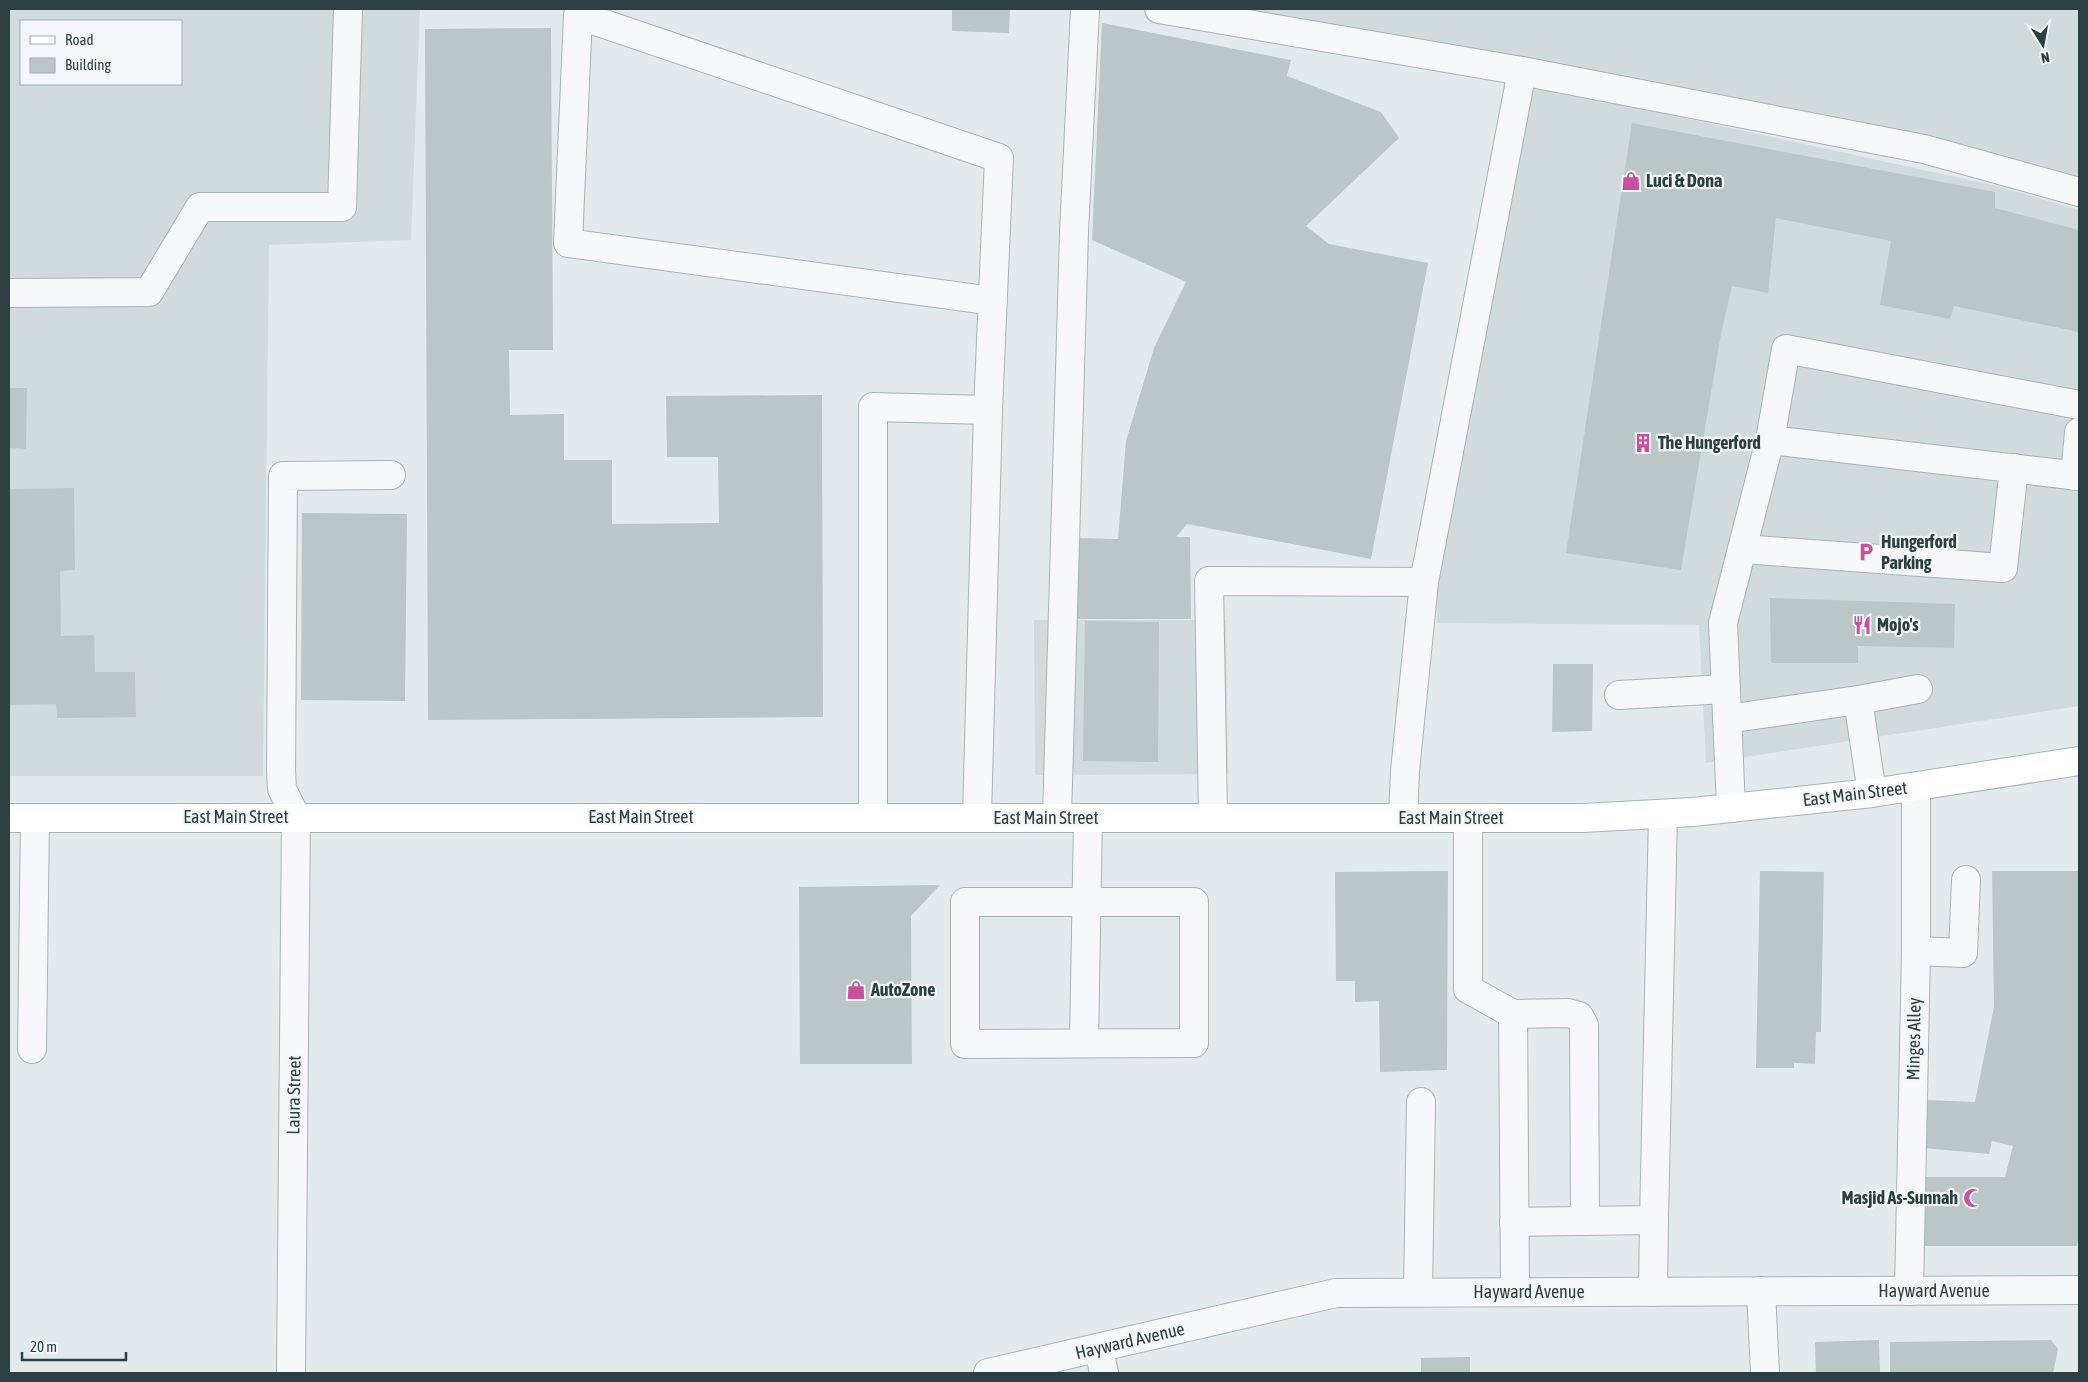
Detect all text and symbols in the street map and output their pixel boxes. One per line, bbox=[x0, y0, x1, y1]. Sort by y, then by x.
legend bbox=[20, 20, 182, 85]
north arrow bbox=[2018, 20, 2068, 70]
text: Road bbox=[65, 31, 94, 48]
text: N bbox=[2040, 49, 2051, 66]
text: Building bbox=[65, 56, 111, 73]
shop icon: Luci & Dona bbox=[1620, 170, 1642, 192]
place label: Luci & Dona bbox=[1646, 170, 1722, 191]
building icon: The Hungerford bbox=[1632, 432, 1654, 454]
place label: The Hungerford bbox=[1658, 432, 1761, 453]
place label: Hungerford Parking bbox=[1881, 531, 1957, 573]
parking icon: Hungerford Parking bbox=[1855, 541, 1877, 563]
restaurant icon: Mojo's bbox=[1851, 614, 1873, 636]
place label: Mojo's bbox=[1877, 614, 1919, 635]
street label: East Main Street bbox=[1801, 777, 1908, 810]
street label: East Main Street bbox=[183, 806, 289, 827]
street label: East Main Street bbox=[588, 806, 694, 827]
street label: East Main Street bbox=[993, 807, 1099, 828]
street label: East Main Street bbox=[1398, 807, 1504, 828]
shop icon: AutoZone bbox=[845, 979, 867, 1001]
place label: AutoZone bbox=[870, 979, 935, 1000]
street label: Minges Alley bbox=[1902, 997, 1925, 1081]
street label: Laura Street bbox=[282, 1055, 305, 1135]
place label: Masjid As-Sunnah bbox=[1841, 1187, 1958, 1208]
mosque icon: Masjid As-Sunnah bbox=[1962, 1187, 1984, 1209]
street label: Hayward Avenue bbox=[1878, 1280, 1990, 1301]
street label: Hayward Avenue bbox=[1473, 1281, 1585, 1302]
street label: Hayward Avenue bbox=[1073, 1318, 1186, 1363]
scale bar bbox=[22, 1330, 126, 1362]
text: 20 m bbox=[30, 1338, 57, 1355]

